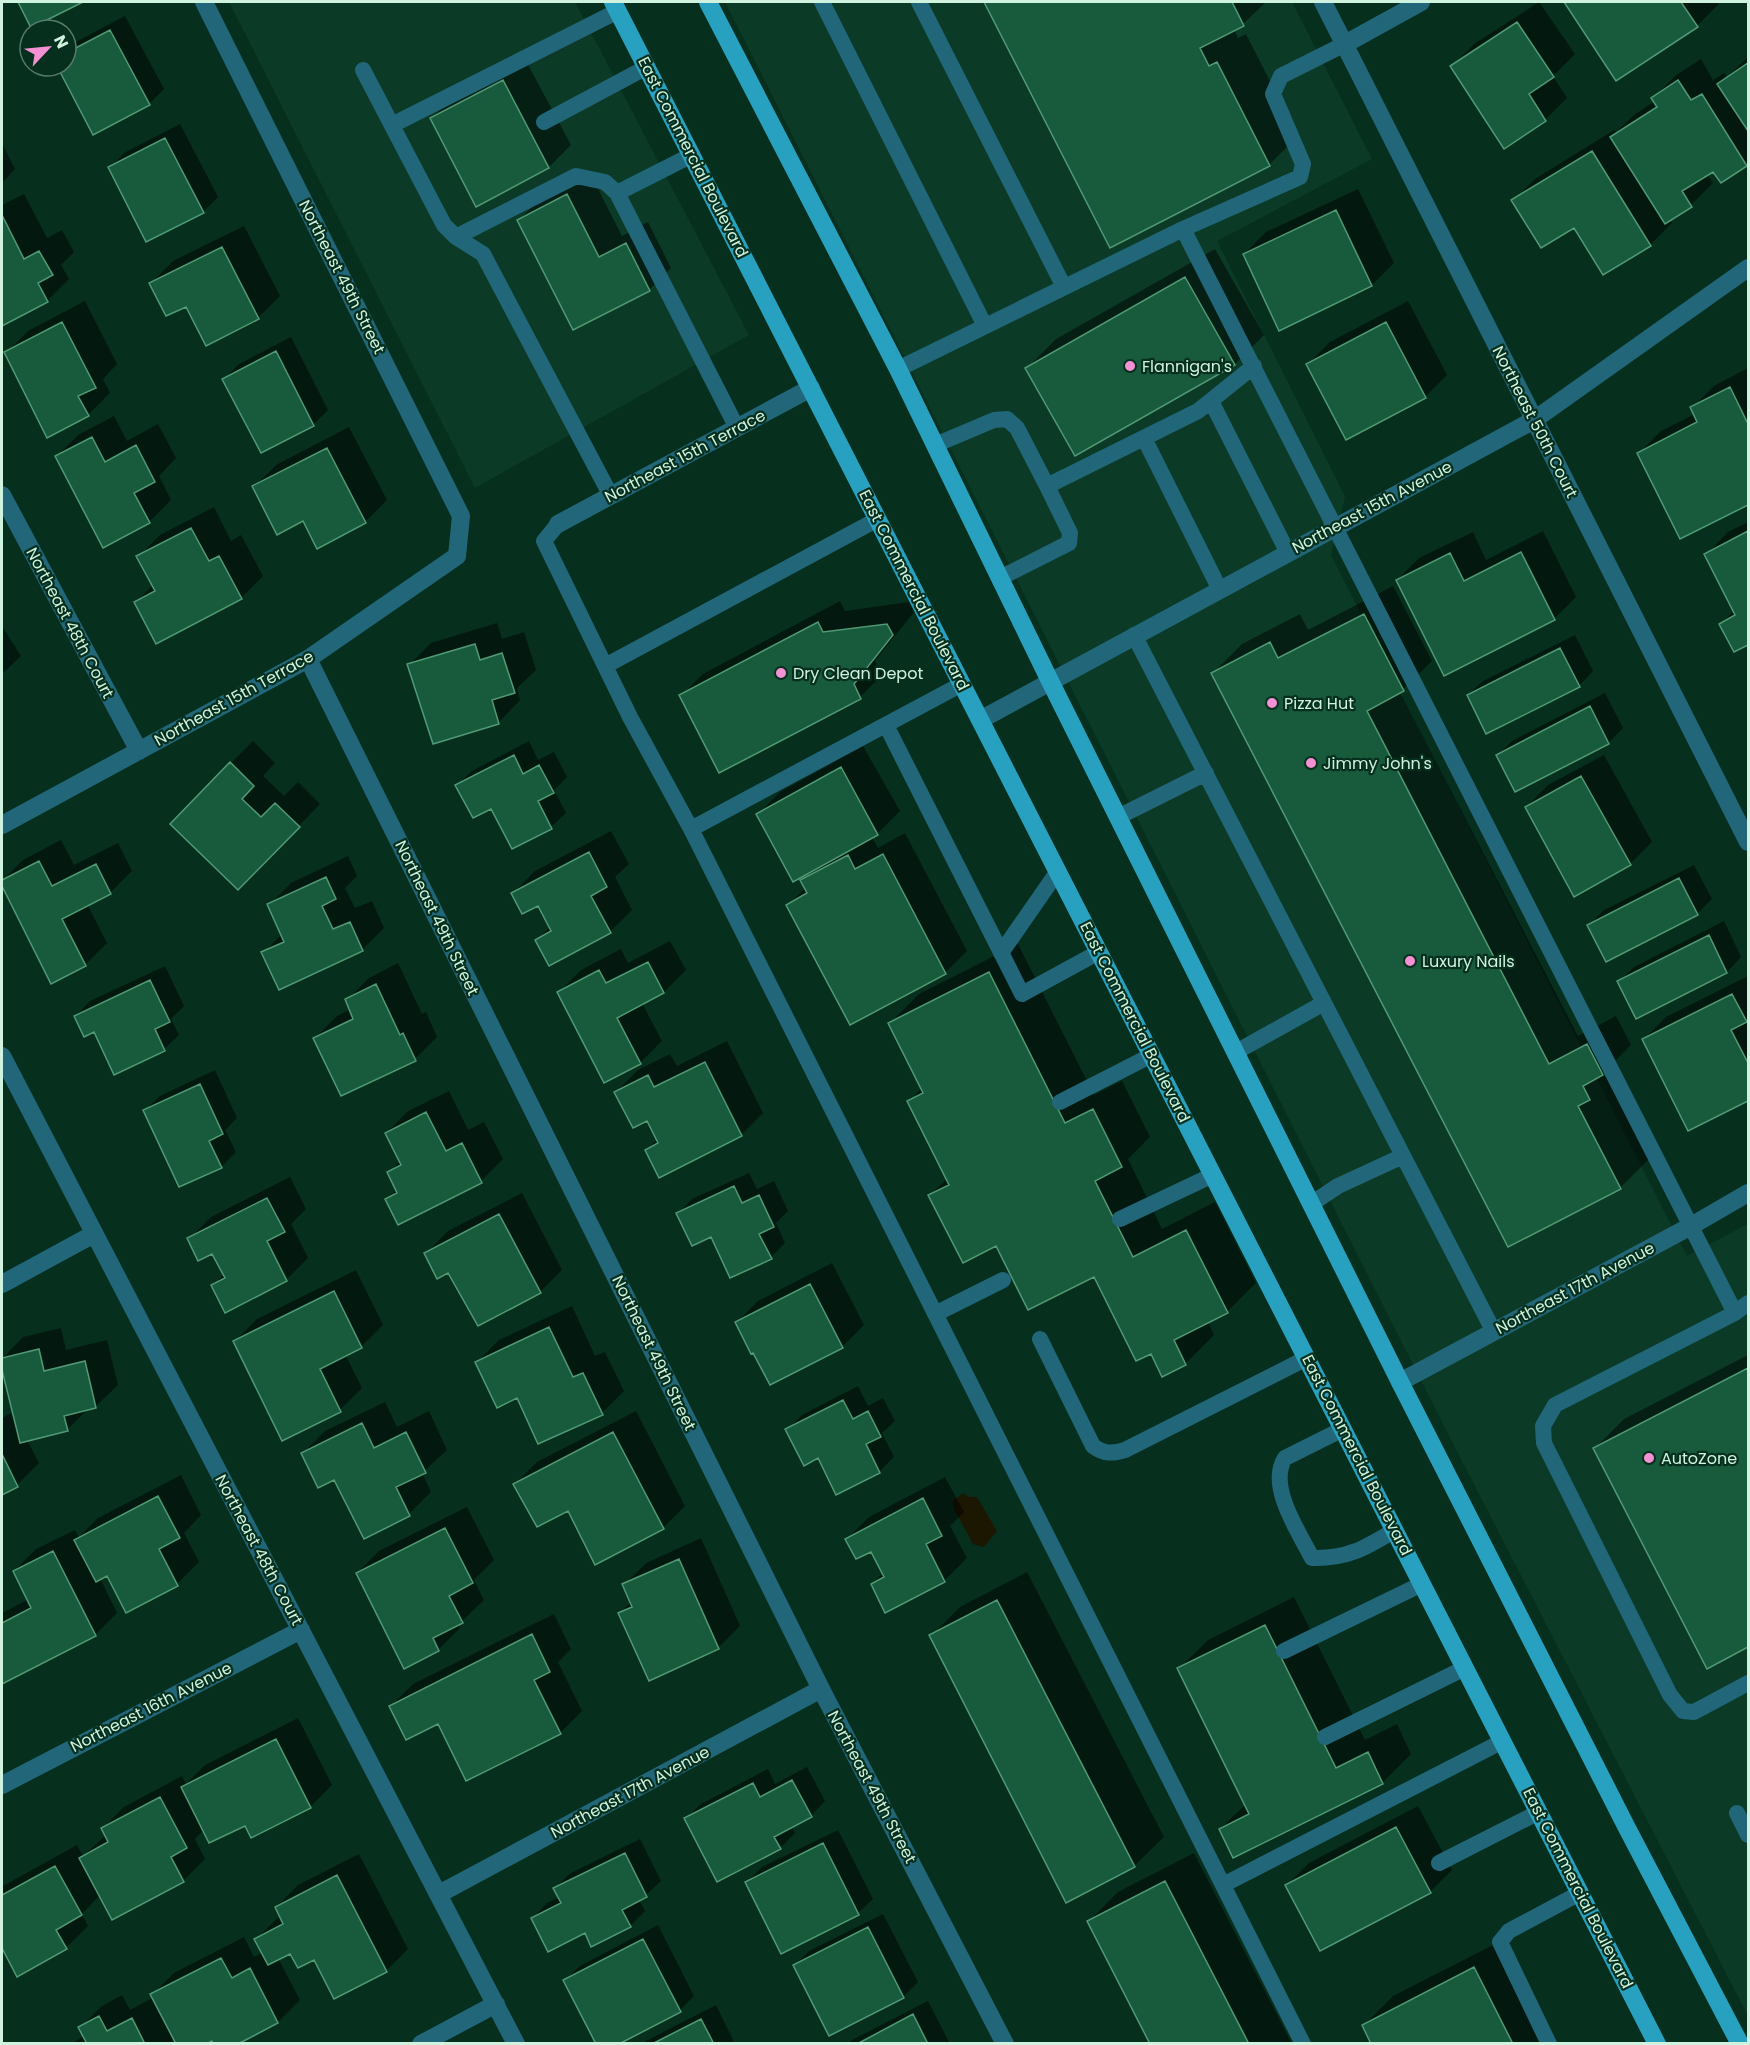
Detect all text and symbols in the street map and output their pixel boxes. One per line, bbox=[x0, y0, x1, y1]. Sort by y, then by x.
north arrow bbox=[18, 18, 78, 78]
text: N bbox=[48, 31, 74, 52]
street label: East Commercial Boulevard bbox=[632, 53, 754, 261]
street label: Northeast 49th Street bbox=[293, 196, 391, 358]
street label: Northeast 50th Court bbox=[1487, 342, 1583, 502]
place label: Flannigan's bbox=[1142, 355, 1232, 378]
marker: Flannigan's bbox=[1123, 359, 1137, 373]
street label: Northeast 15th Terrace bbox=[601, 404, 770, 508]
street label: Northeast 15th Avenue bbox=[1288, 455, 1456, 559]
street label: East Commercial Boulevard bbox=[853, 486, 975, 694]
street label: Northeast 48th Court bbox=[20, 544, 120, 703]
street label: Northeast 15th Terrace bbox=[150, 644, 318, 751]
place label: Dry Clean Depot bbox=[793, 662, 923, 685]
marker: Dry Clean Depot bbox=[774, 666, 788, 680]
place label: Pizza Hut bbox=[1284, 692, 1354, 715]
marker: Pizza Hut bbox=[1265, 696, 1279, 710]
place label: Jimmy John's bbox=[1323, 752, 1432, 775]
marker: Jimmy John's bbox=[1304, 756, 1318, 770]
street label: Northeast 49th Street bbox=[389, 837, 485, 1000]
street label: East Commercial Boulevard bbox=[1074, 918, 1196, 1126]
place label: Luxury Nails bbox=[1422, 950, 1515, 973]
marker: Luxury Nails bbox=[1403, 954, 1417, 968]
street label: Northeast 17th Avenue bbox=[1491, 1236, 1659, 1340]
street label: Northeast 49th Street bbox=[606, 1272, 702, 1435]
street label: East Commercial Boulevard bbox=[1296, 1351, 1418, 1559]
place label: AutoZone bbox=[1661, 1447, 1737, 1470]
marker: AutoZone bbox=[1642, 1451, 1656, 1465]
street label: Northeast 48th Court bbox=[209, 1471, 309, 1630]
street label: Northeast 16th Avenue bbox=[66, 1656, 236, 1758]
street label: Northeast 49th Street bbox=[822, 1707, 922, 1868]
street label: Northeast 17th Avenue bbox=[546, 1740, 714, 1844]
street label: East Commercial Boulevard bbox=[1517, 1784, 1639, 1992]

